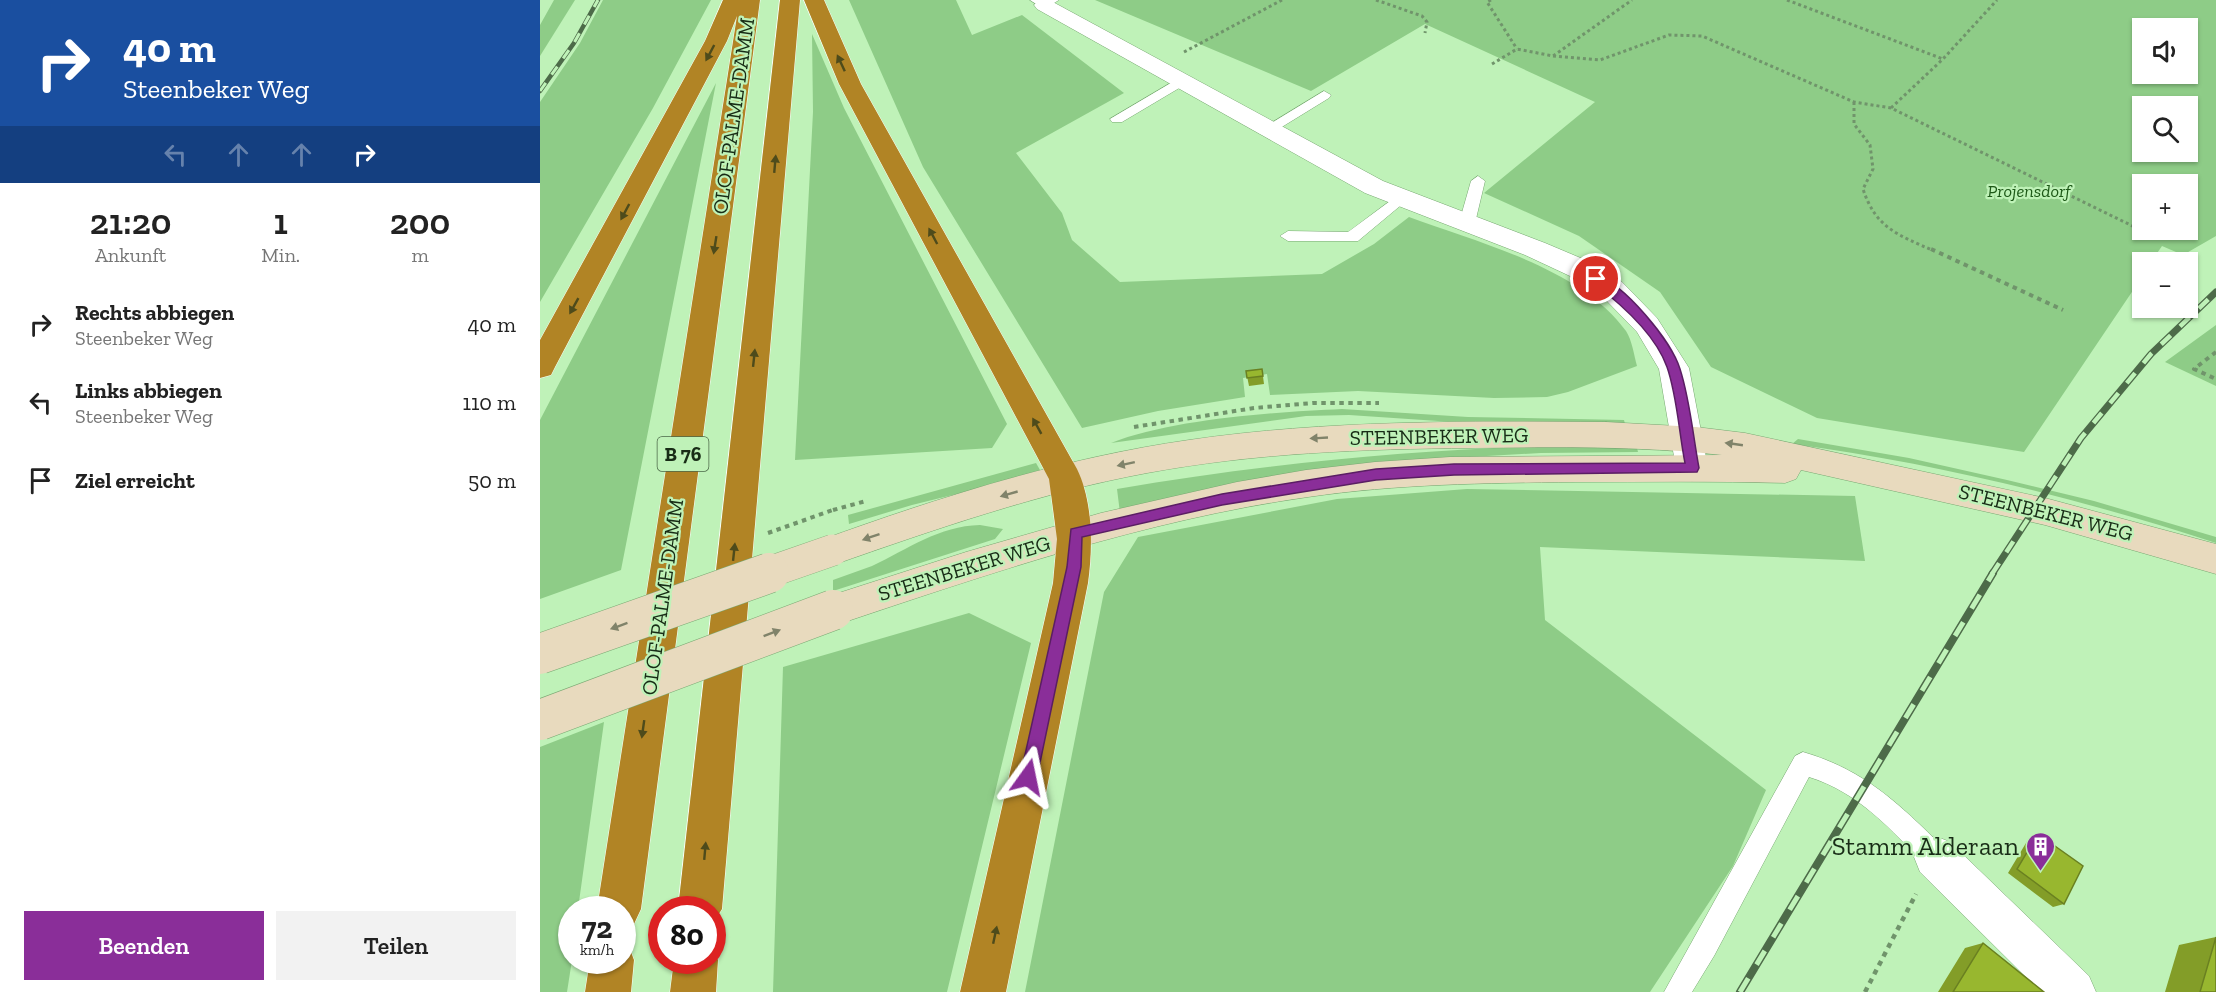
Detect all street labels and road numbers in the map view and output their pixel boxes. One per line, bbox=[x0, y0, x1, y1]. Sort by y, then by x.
street label: OLOF-PALME-DAMM bbox=[707, 16, 759, 216]
street label: STEENBEKER WEG bbox=[1349, 422, 1529, 450]
road number: B 76 bbox=[658, 437, 708, 471]
street label: STEENBEKER WEG bbox=[1956, 478, 2136, 546]
street label: OLOF-PALME-DAMM bbox=[636, 497, 688, 697]
street label: STEENBEKER WEG bbox=[875, 530, 1053, 606]

